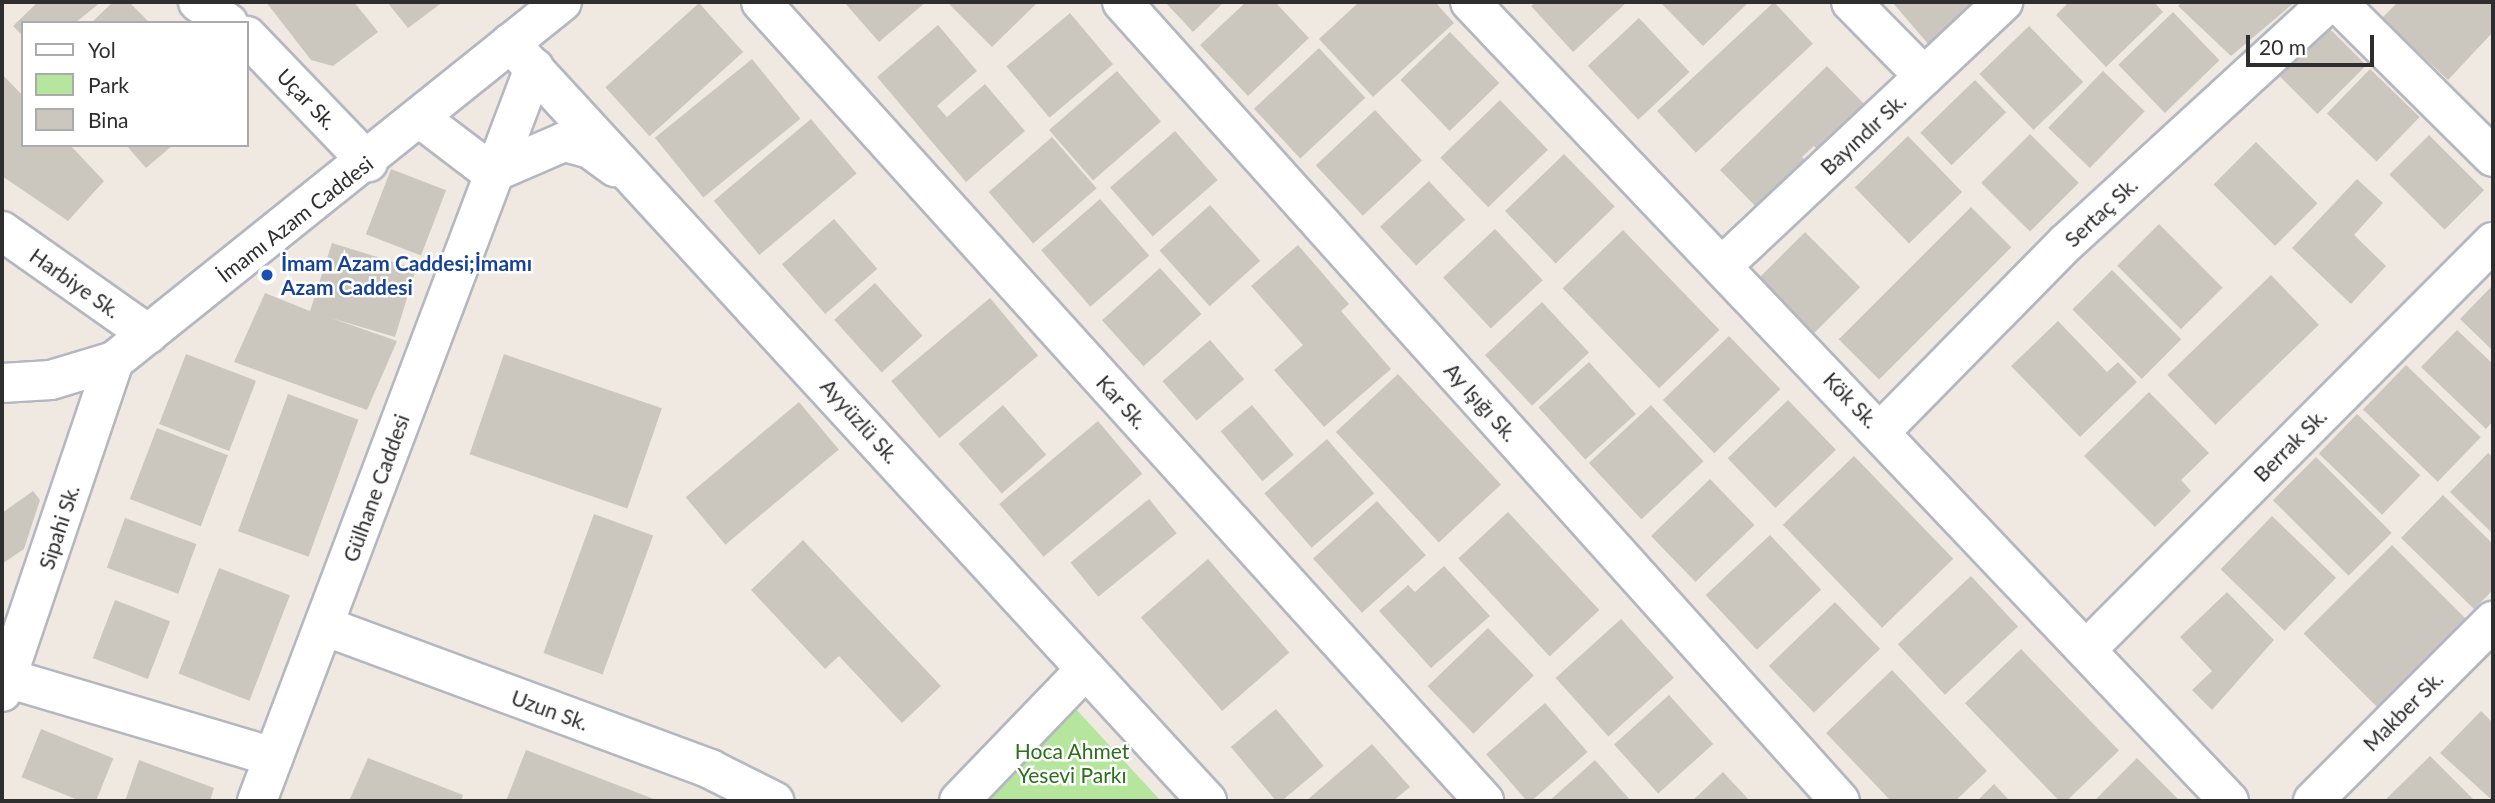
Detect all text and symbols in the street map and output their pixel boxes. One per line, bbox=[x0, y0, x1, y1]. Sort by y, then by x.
legend bbox=[21, 21, 248, 147]
scale bar bbox=[2250, 21, 2378, 65]
text: 20 m bbox=[2259, 34, 2306, 59]
text: Yol bbox=[88, 37, 116, 62]
street label: Uçar Sk. bbox=[272, 63, 342, 135]
text: Park bbox=[88, 72, 129, 97]
street label: Bayındır Sk. bbox=[1815, 88, 1911, 180]
text: Bina bbox=[88, 107, 129, 132]
street label: İmamı Azam Caddesi bbox=[212, 150, 378, 288]
street label: Sertaç Sk. bbox=[2059, 172, 2143, 252]
street label: Harbiye Sk. bbox=[25, 243, 125, 323]
place label: İmam Azam Caddesi;İmamı Azam Caddesi bbox=[281, 250, 533, 300]
marker: İmam Azam Caddesi;İmamı Azam Caddesi bbox=[259, 267, 275, 283]
street label: Ay Işığı Sk. bbox=[1439, 357, 1523, 447]
street label: Kök Sk. bbox=[1818, 367, 1884, 433]
street label: Kar Sk. bbox=[1091, 370, 1153, 434]
street label: Ayyüzlü Sk. bbox=[815, 374, 905, 468]
street label: Berrak Sk. bbox=[2248, 403, 2332, 487]
street label: Gülhane Caddesi bbox=[338, 411, 414, 565]
street label: Sipahi Sk. bbox=[33, 481, 85, 573]
street label: Makber Sk. bbox=[2358, 666, 2448, 756]
street label: Uzun Sk. bbox=[508, 684, 592, 736]
park label: Hoca Ahmet Yesevi Parkı bbox=[1014, 738, 1130, 788]

